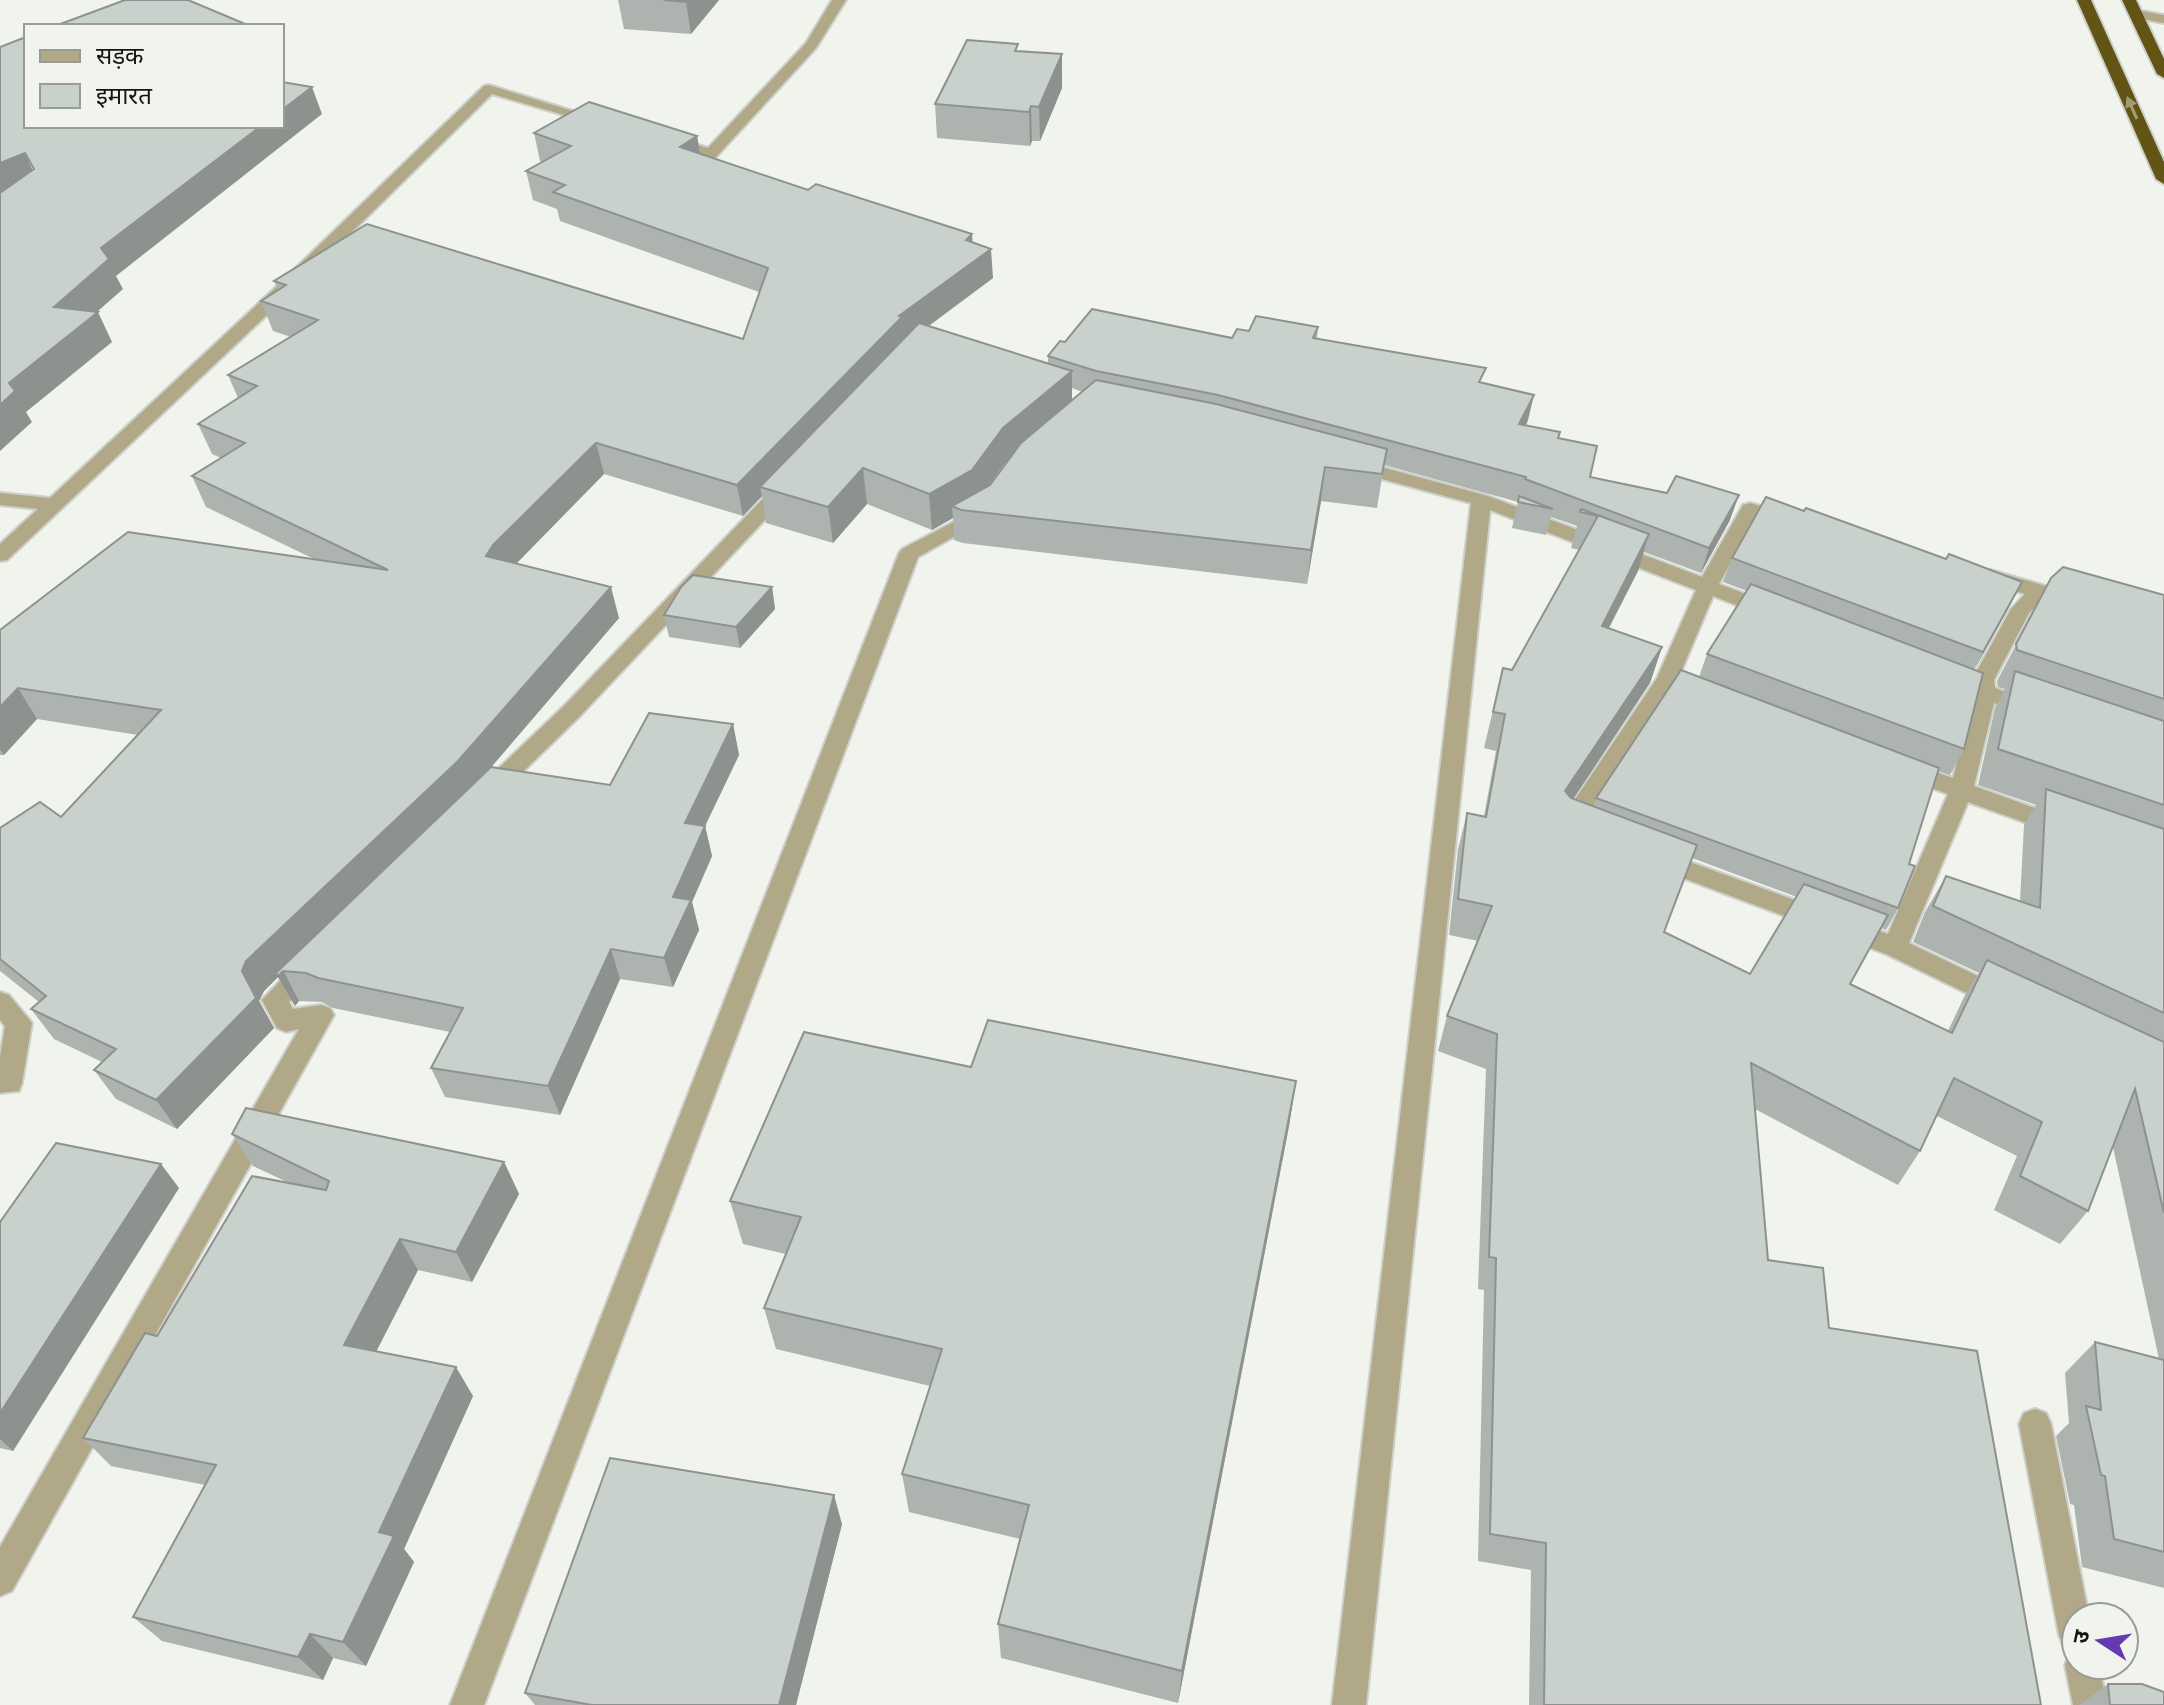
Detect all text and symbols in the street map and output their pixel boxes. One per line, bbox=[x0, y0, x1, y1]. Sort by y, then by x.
legend bbox=[24, 24, 284, 128]
text: सड़क bbox=[96, 42, 144, 70]
text: इमारत bbox=[96, 82, 153, 110]
one-way arrow bbox=[2125, 96, 2139, 119]
north arrow bbox=[2060, 1601, 2140, 1681]
text: उ bbox=[2067, 1627, 2095, 1646]

